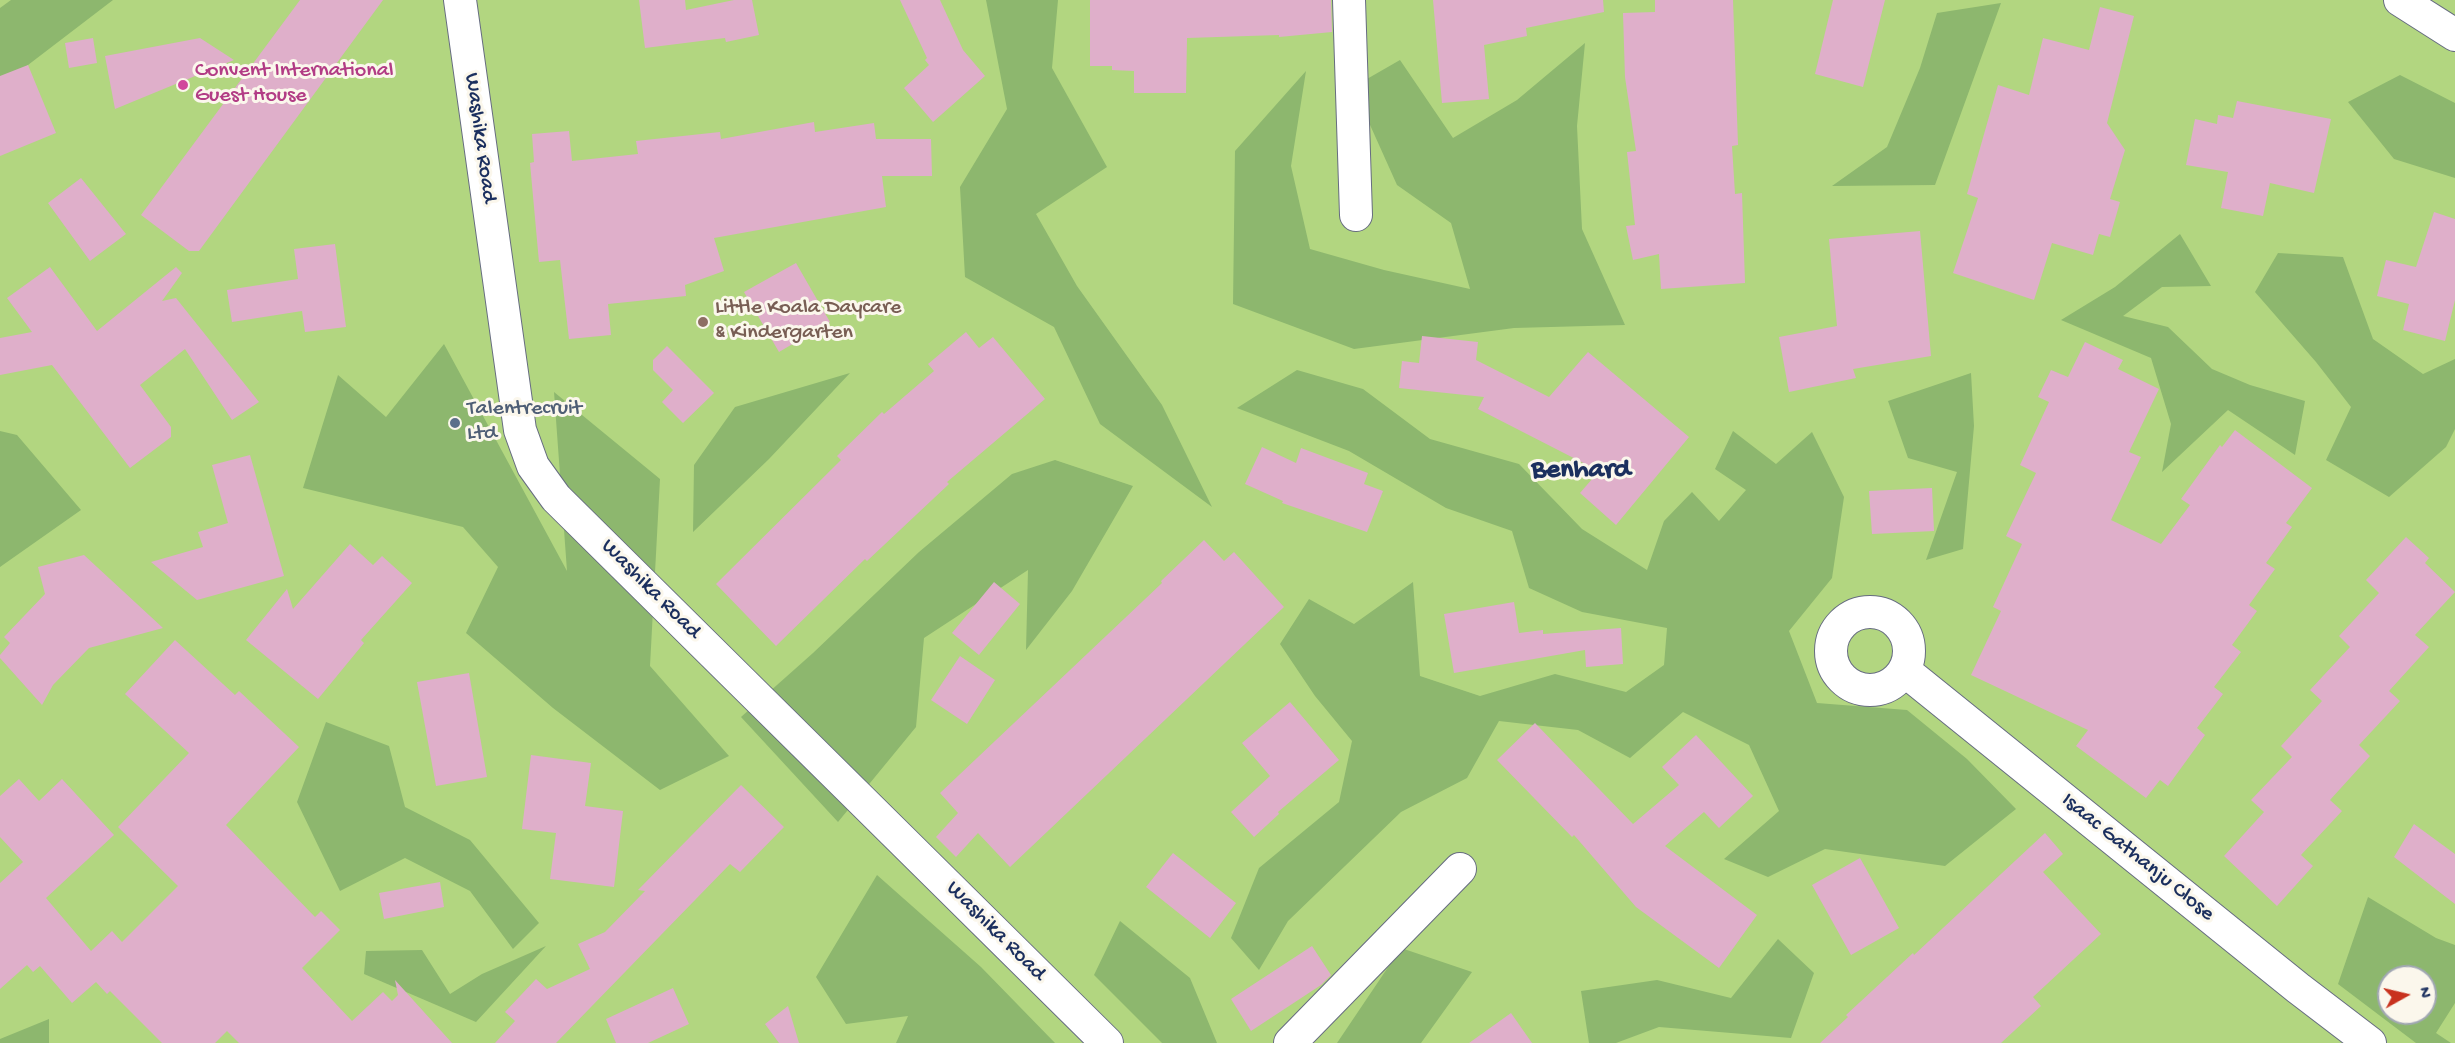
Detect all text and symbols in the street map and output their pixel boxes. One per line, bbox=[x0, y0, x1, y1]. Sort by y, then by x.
place label: Convent International Guest House bbox=[195, 59, 394, 110]
street label: Washika Road bbox=[457, 71, 501, 205]
marker: Convent International Guest House bbox=[176, 78, 190, 92]
place label: Little Koala Daycare & Kindergarten bbox=[715, 296, 901, 348]
marker: Little Koala Daycare & Kindergarten bbox=[696, 315, 710, 329]
place label: Talentrecruit Ltd bbox=[467, 397, 582, 448]
marker: Talentrecruit Ltd bbox=[448, 416, 462, 430]
district label: Benhard bbox=[1532, 455, 1630, 489]
street label: Washika Road bbox=[594, 534, 706, 646]
street label: Isaac Gathanju Close bbox=[2055, 788, 2219, 928]
street label: Washika Road bbox=[939, 876, 1051, 988]
north arrow bbox=[2377, 965, 2437, 1025]
text: N bbox=[2413, 986, 2433, 999]

